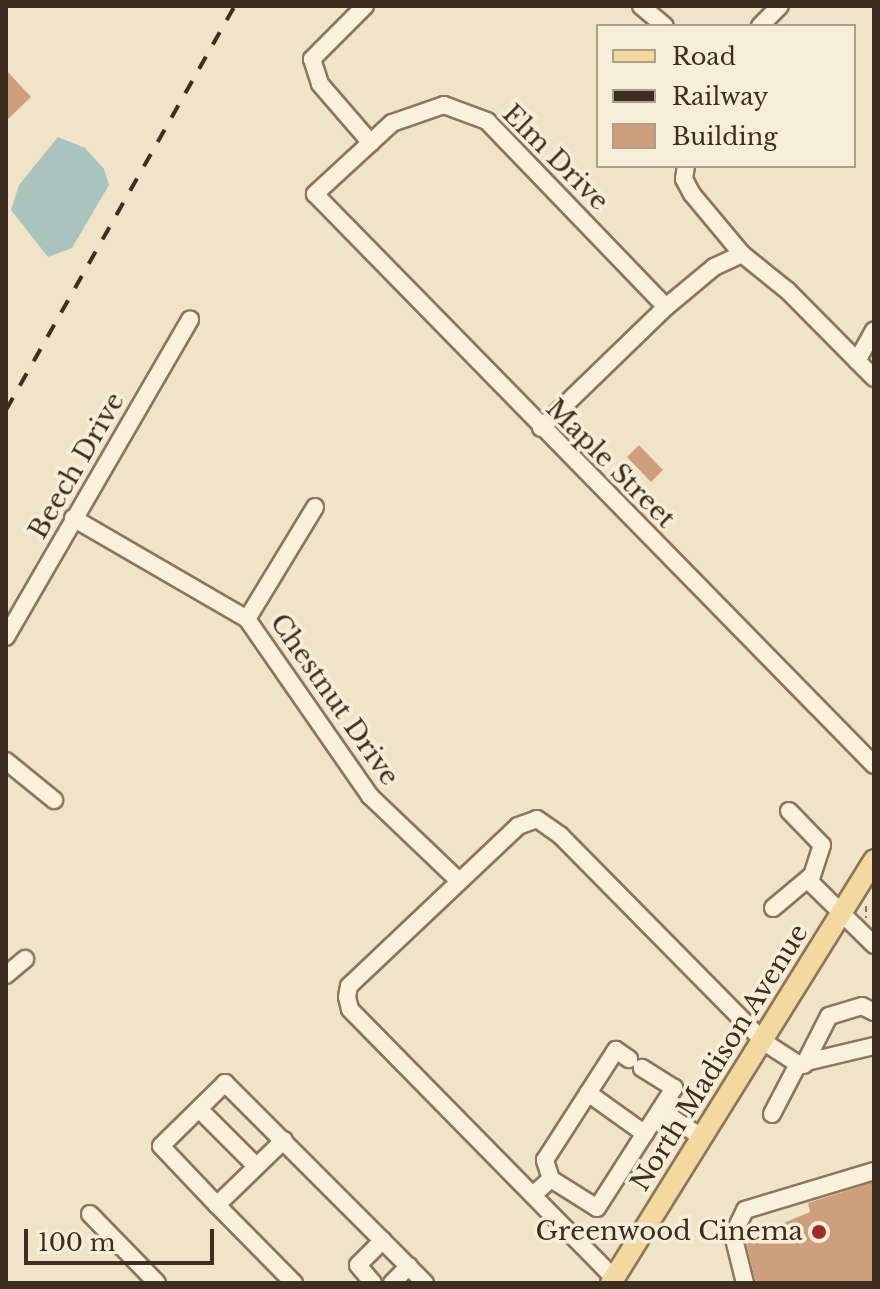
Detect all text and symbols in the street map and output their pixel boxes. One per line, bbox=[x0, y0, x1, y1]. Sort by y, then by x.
legend bbox=[596, 24, 856, 168]
text: Road bbox=[672, 42, 736, 71]
text: Railway bbox=[672, 82, 768, 111]
street label: Elm Drive bbox=[496, 99, 614, 217]
text: Building bbox=[672, 122, 778, 151]
street label: Beech Drive bbox=[23, 387, 131, 545]
street label: Maple Street bbox=[539, 393, 681, 535]
street label: Chestnut Drive bbox=[263, 608, 405, 792]
street label: North Madison Avenue bbox=[625, 918, 815, 1198]
scale bar bbox=[28, 1213, 218, 1263]
place label: Greenwood Cinema bbox=[536, 1216, 803, 1248]
marker: Greenwood Cinema bbox=[810, 1223, 828, 1241]
text: 100 m bbox=[38, 1228, 116, 1257]

